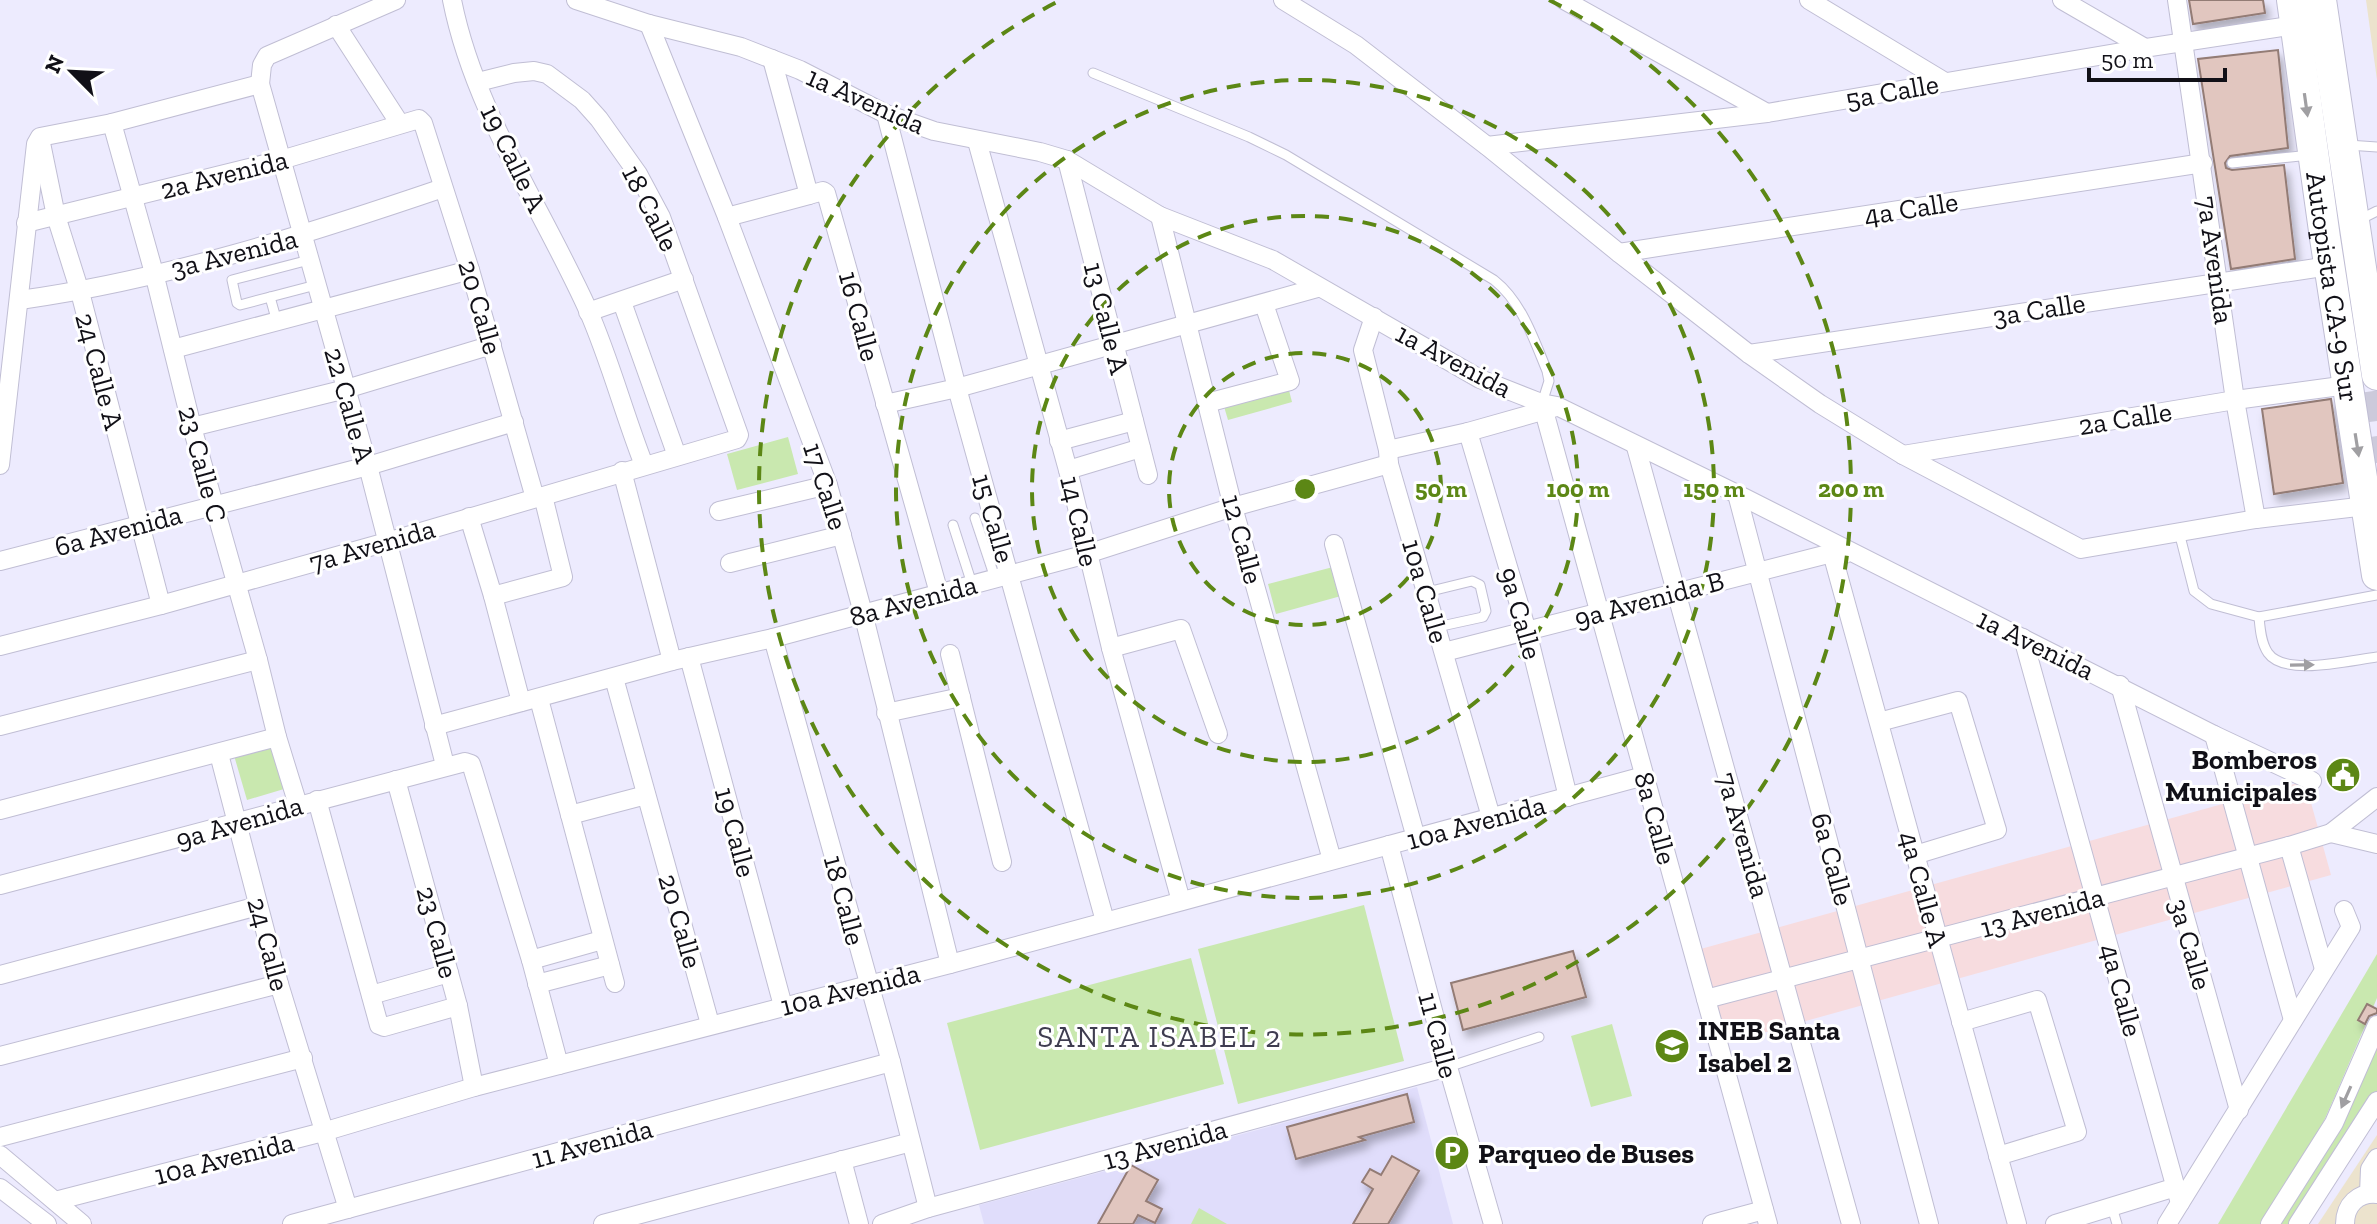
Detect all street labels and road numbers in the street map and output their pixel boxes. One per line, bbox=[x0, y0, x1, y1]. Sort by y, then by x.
street label: 1a Avenida bbox=[801, 60, 931, 141]
street label: 5a Calle bbox=[1843, 67, 1941, 116]
street label: 19 Calle A bbox=[473, 99, 554, 218]
street label: 2a Avenida bbox=[157, 143, 292, 206]
street label: 18 Calle bbox=[615, 160, 686, 257]
street label: Autopista CA-9 Sur bbox=[2299, 170, 2366, 405]
street label: 4a Calle bbox=[1862, 185, 1960, 232]
street label: 7a Avenida bbox=[2190, 194, 2241, 327]
street label: 3a Avenida bbox=[167, 222, 301, 285]
street label: 20 Calle bbox=[451, 256, 510, 358]
street label: 13 Calle A bbox=[1077, 259, 1137, 378]
street label: 16 Calle bbox=[832, 268, 887, 365]
street label: 3a Calle bbox=[1990, 286, 2088, 333]
street label: 24 Calle A bbox=[68, 309, 131, 434]
street label: 1a Avenida bbox=[1390, 316, 1518, 405]
street label: 22 Calle A bbox=[317, 344, 382, 467]
street label: 2a Calle bbox=[2076, 395, 2174, 442]
street label: 23 Calle C bbox=[171, 403, 234, 526]
street label: 17 Calle bbox=[796, 438, 855, 534]
street label: 15 Calle bbox=[965, 470, 1022, 566]
street label: 14 Calle bbox=[1053, 473, 1106, 570]
street label: 12 Calle bbox=[1215, 491, 1270, 587]
street label: 6a Avenida bbox=[51, 498, 186, 563]
street label: 7a Avenida bbox=[306, 512, 439, 579]
street label: 10a Calle bbox=[1395, 535, 1456, 647]
street label: 9a Calle bbox=[1492, 563, 1549, 663]
street label: 9a Avenida B bbox=[1571, 564, 1728, 635]
street label: 8a Avenida bbox=[846, 568, 981, 633]
street label: 1a Avenida bbox=[1972, 602, 2100, 687]
street label: 8a Calle bbox=[1627, 768, 1684, 868]
street label: 7a Avenida bbox=[1710, 769, 1777, 902]
street label: 19 Calle bbox=[708, 784, 763, 881]
street label: 10a Avenida bbox=[1403, 788, 1550, 857]
street label: 9a Avenida bbox=[172, 789, 307, 856]
street label: 6a Calle bbox=[1804, 809, 1861, 909]
street label: 4a Calle A bbox=[1892, 828, 1955, 951]
street label: 18 Calle bbox=[817, 851, 872, 949]
street label: 20 Calle bbox=[651, 870, 710, 972]
street label: 13 Avenida bbox=[1977, 880, 2108, 945]
street label: 23 Calle bbox=[409, 882, 466, 982]
street label: 24 Calle bbox=[240, 894, 297, 995]
street label: 3a Calle bbox=[2162, 895, 2219, 994]
street label: 4a Calle bbox=[2093, 940, 2150, 1040]
street label: 10a Avenida bbox=[777, 956, 924, 1023]
street label: 11 Calle bbox=[1411, 989, 1466, 1082]
street label: 11 Avenida bbox=[528, 1111, 657, 1175]
street label: 13 Avenida bbox=[1100, 1112, 1231, 1177]
street label: 10a Avenida bbox=[151, 1125, 298, 1192]

